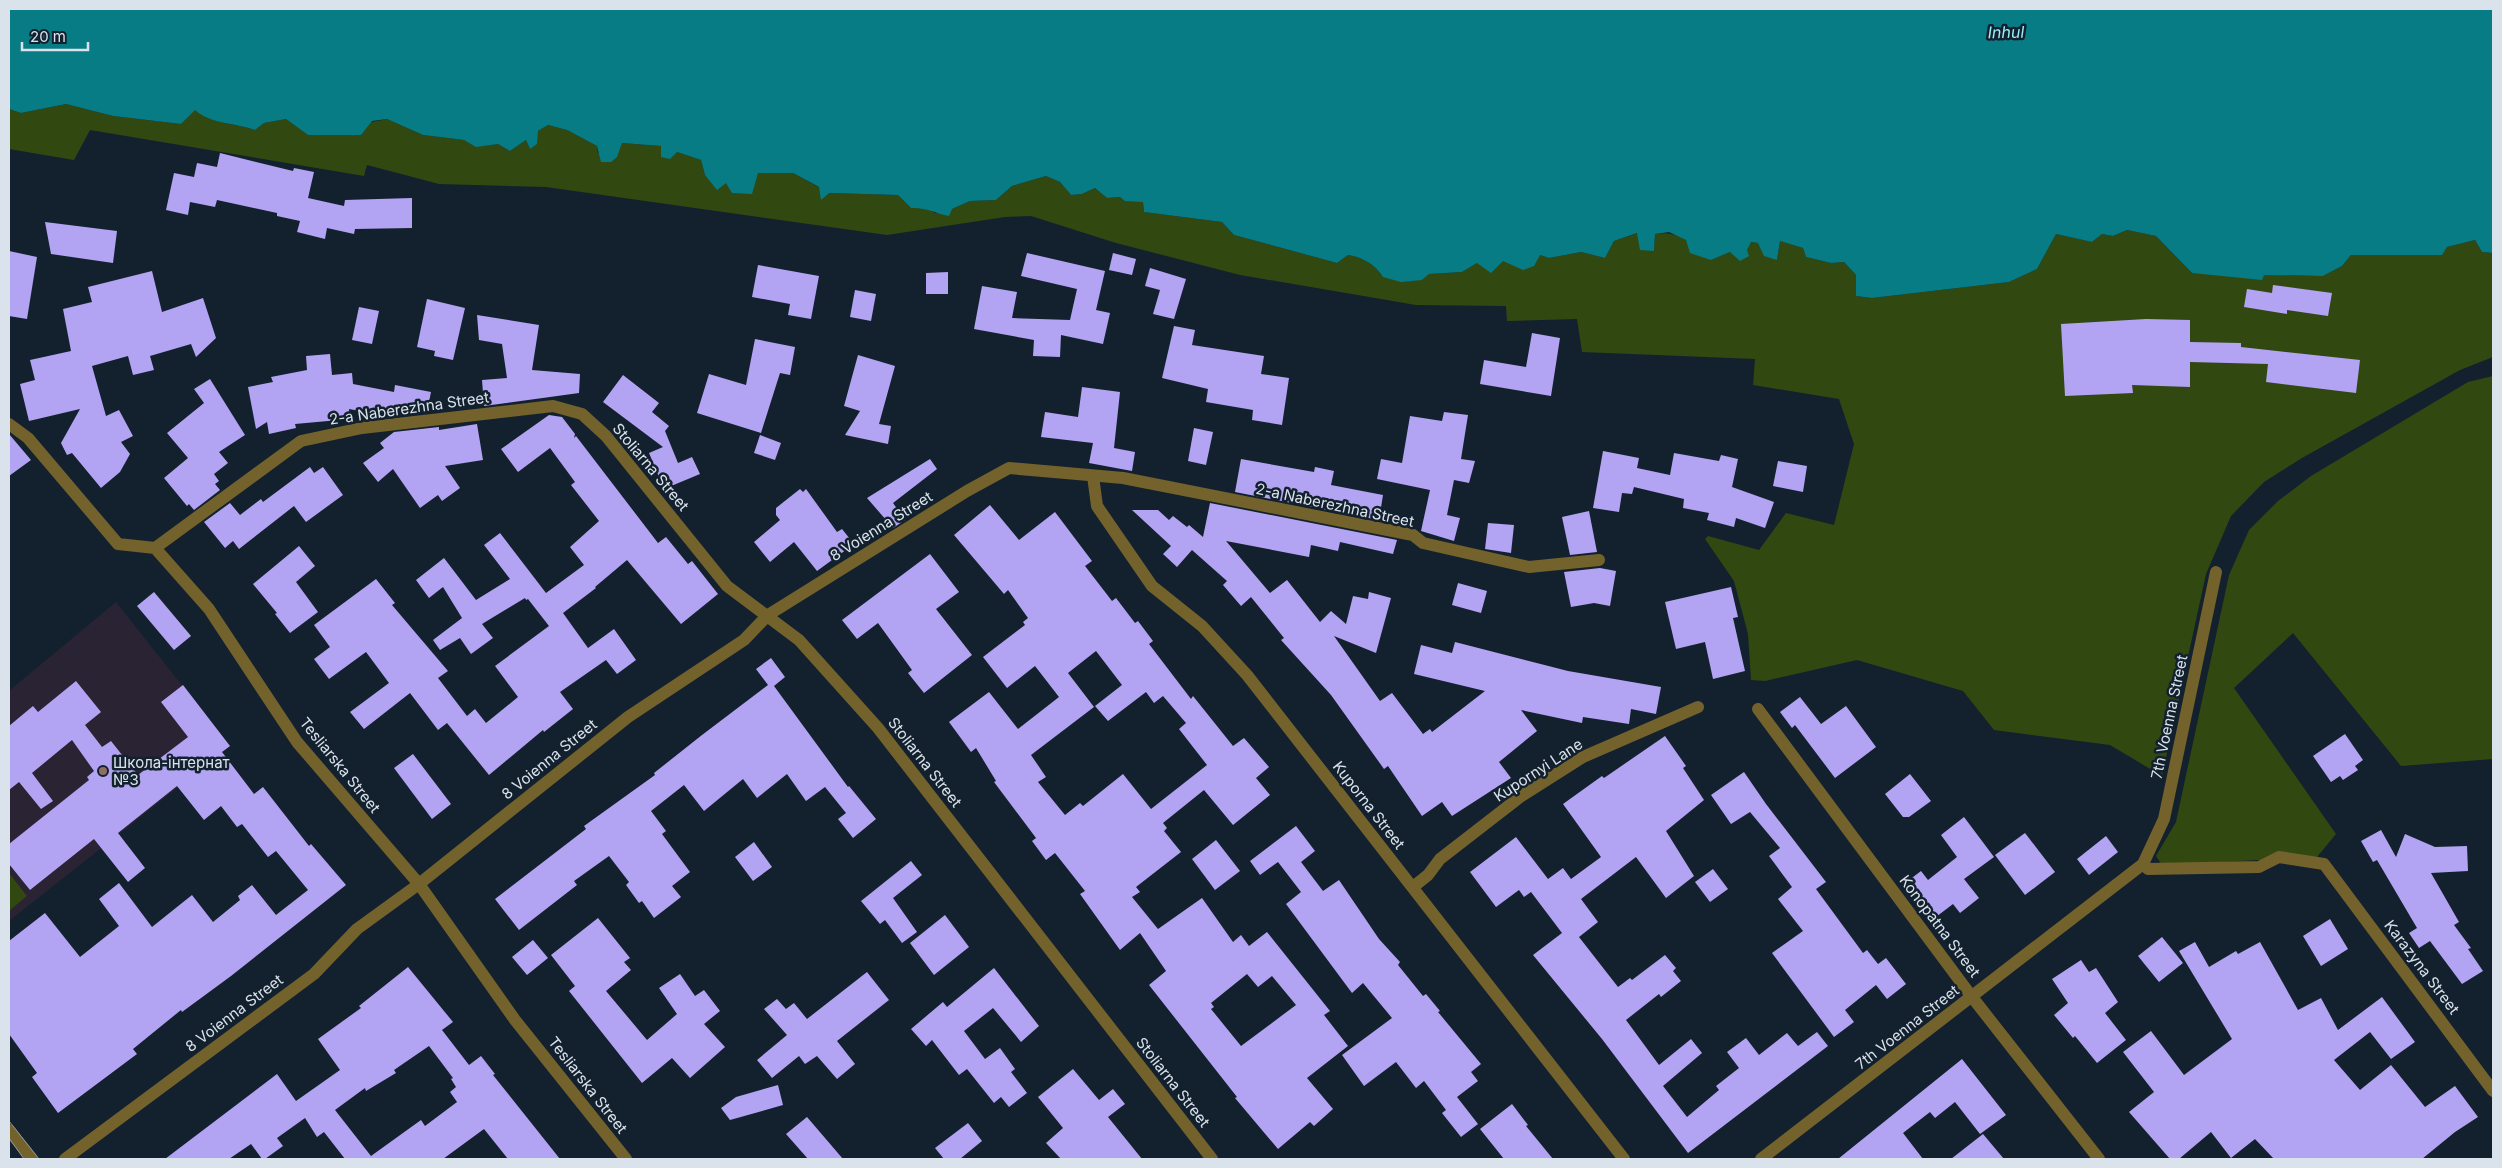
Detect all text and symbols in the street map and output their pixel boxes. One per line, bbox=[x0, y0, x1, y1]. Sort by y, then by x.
scale bar bbox=[22, 20, 89, 52]
water label: Inhul bbox=[1988, 22, 2025, 42]
text: 20 m bbox=[30, 27, 66, 46]
street label: 2-a Naberezhna Street bbox=[328, 387, 490, 429]
street label: Stoliarna Street bbox=[609, 419, 693, 515]
street label: 2-a Naberezhna Street bbox=[1254, 479, 1416, 531]
street label: 8 Voienna Street bbox=[826, 487, 936, 565]
street label: 7th Voenna Street bbox=[2147, 653, 2191, 781]
street label: Tesliarska Street bbox=[296, 713, 384, 817]
street label: Stoliarna Street bbox=[884, 713, 966, 811]
street label: 8 Voienna Street bbox=[497, 715, 601, 803]
street label: Kupornyi Lane bbox=[1490, 734, 1586, 806]
place label: Школа-інтернат №3 bbox=[113, 753, 230, 789]
street label: Kuporna Street bbox=[1329, 757, 1409, 853]
marker: Школа-інтернат №3 bbox=[97, 765, 109, 777]
street label: Konopatna Street bbox=[1895, 871, 1985, 981]
street label: Karazyna Street bbox=[2380, 916, 2464, 1018]
street label: 8 Voienna Street bbox=[182, 970, 287, 1056]
street label: 7th Voenna Street bbox=[1851, 981, 1963, 1073]
street label: Tesliarska Street bbox=[544, 1033, 632, 1137]
street label: Stoliarna Street bbox=[1132, 1033, 1214, 1131]

